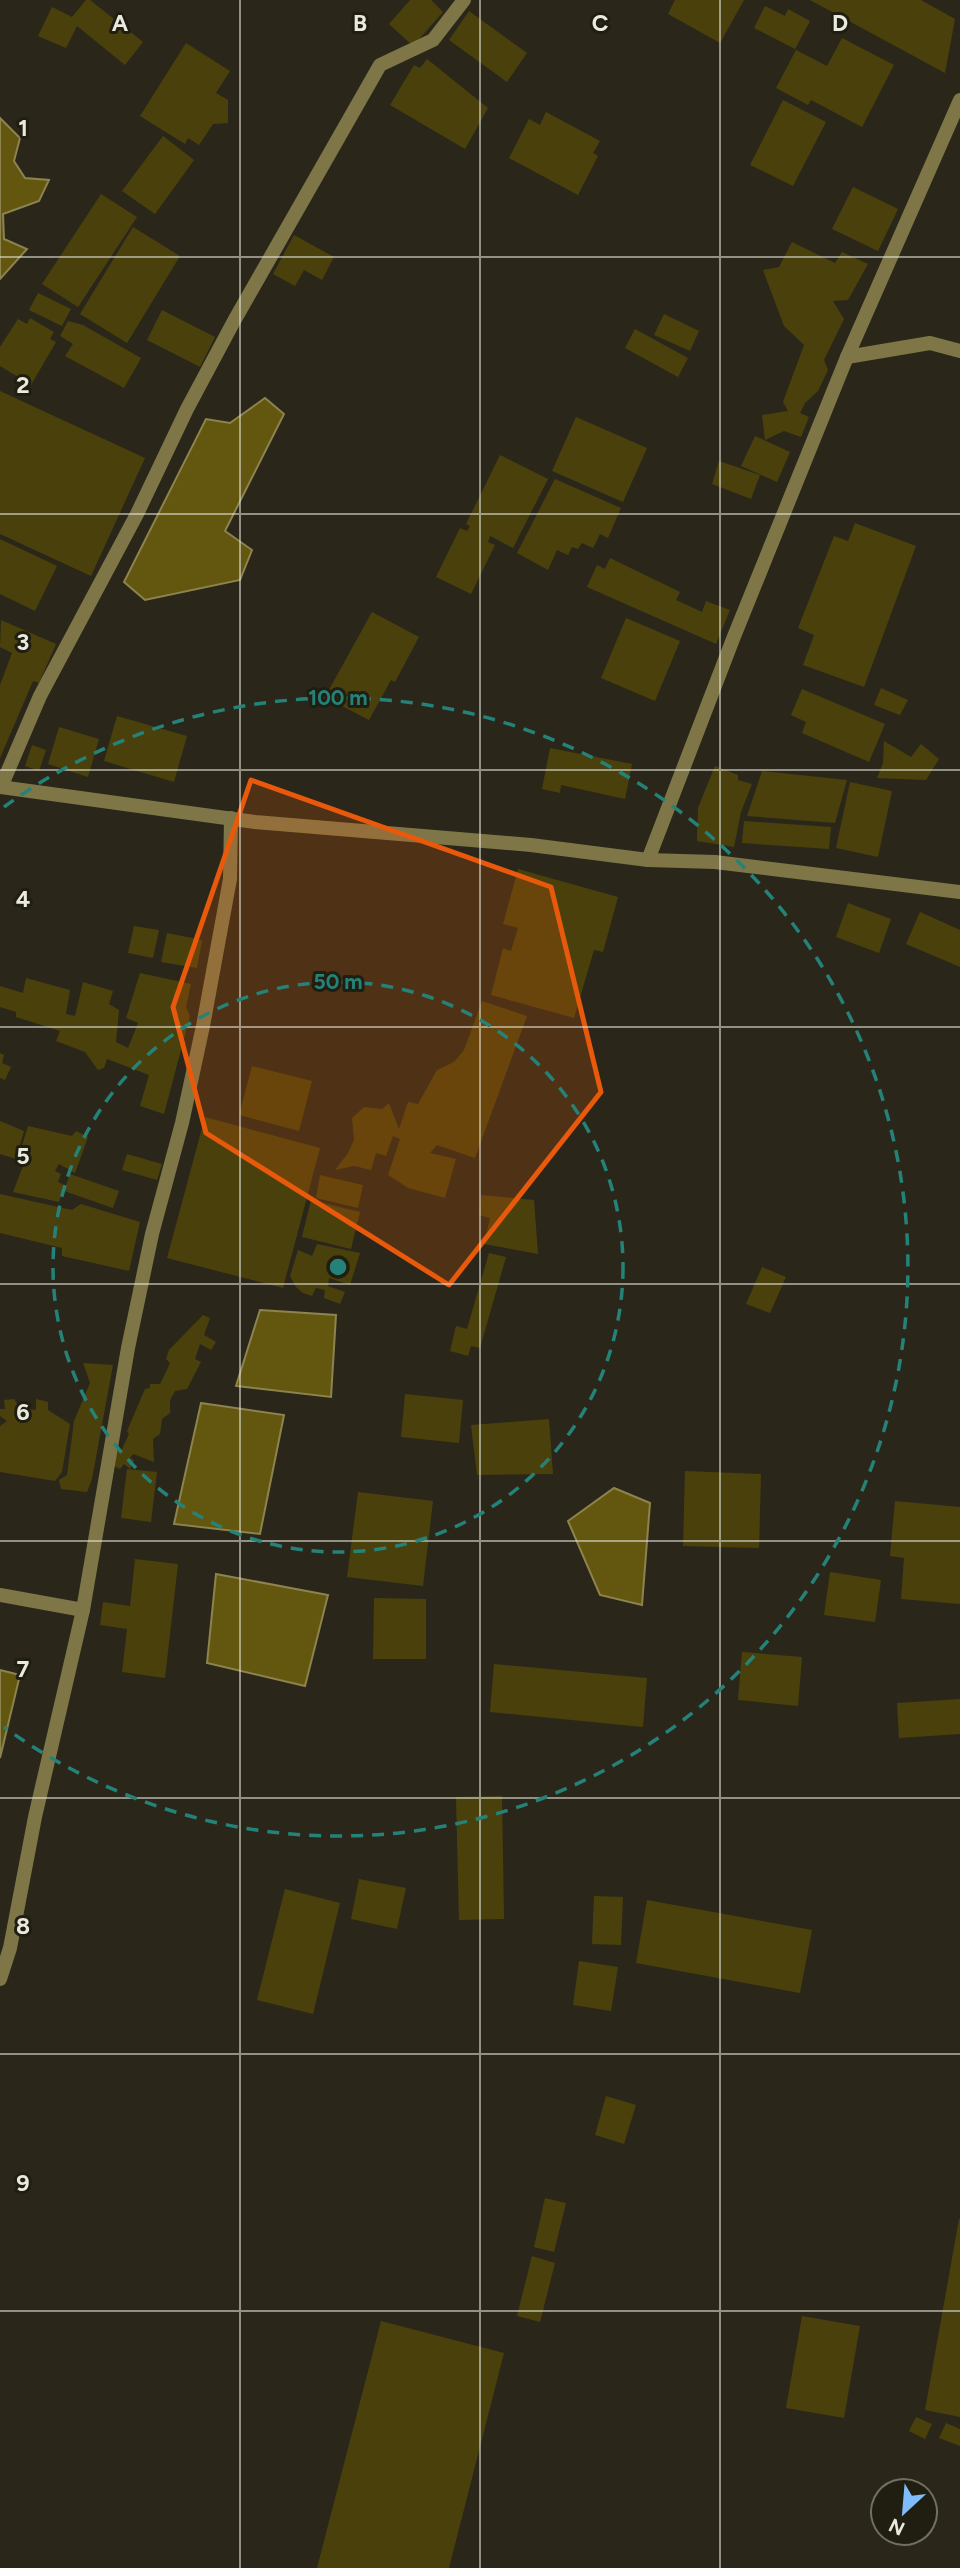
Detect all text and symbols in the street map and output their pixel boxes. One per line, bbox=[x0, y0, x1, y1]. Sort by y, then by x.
text: A bbox=[112, 9, 129, 37]
text: B bbox=[353, 9, 367, 37]
text: C bbox=[592, 9, 609, 37]
text: D bbox=[832, 9, 848, 37]
text: 1 bbox=[18, 114, 28, 142]
text: 2 bbox=[16, 371, 30, 399]
text: 3 bbox=[17, 628, 29, 656]
text: 100 m bbox=[308, 685, 368, 710]
text: 4 bbox=[16, 885, 30, 913]
text: 50 m bbox=[313, 969, 363, 994]
text: 5 bbox=[16, 1142, 30, 1170]
centre of rings bbox=[326, 1255, 350, 1279]
text: 6 bbox=[16, 1398, 30, 1426]
text: 7 bbox=[17, 1655, 30, 1683]
text: 8 bbox=[16, 1912, 30, 1940]
text: 9 bbox=[16, 2169, 30, 2197]
north arrow bbox=[869, 2477, 939, 2547]
text: N bbox=[885, 2513, 908, 2540]

